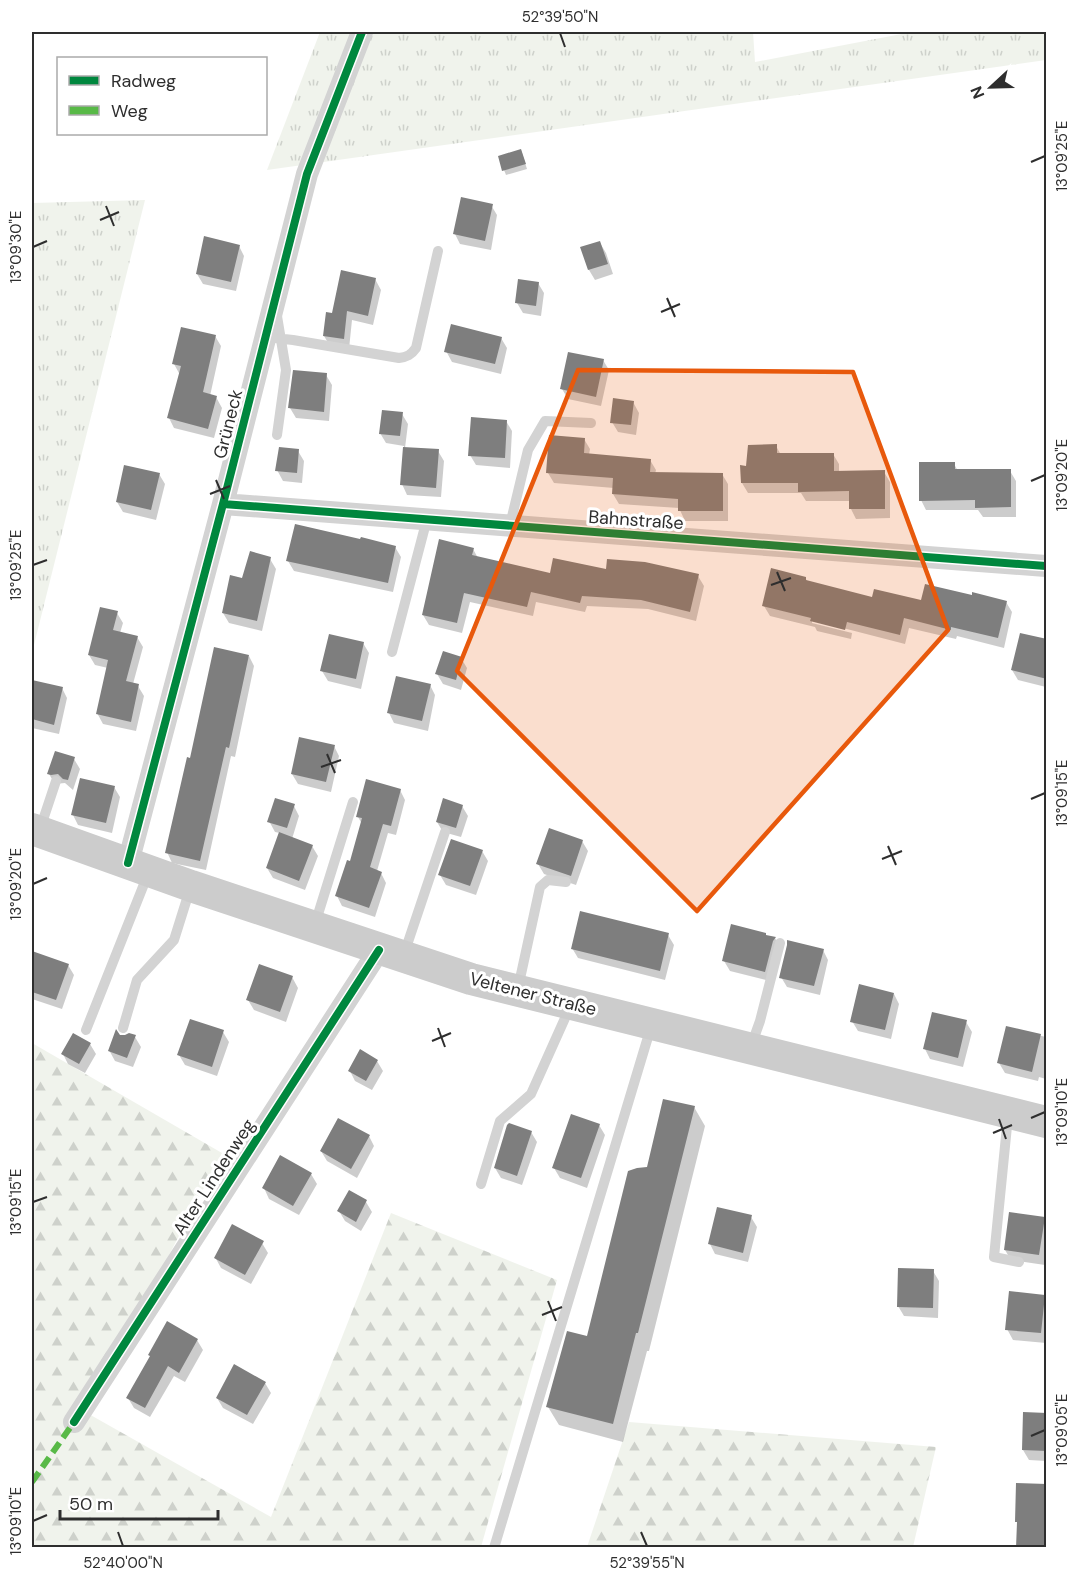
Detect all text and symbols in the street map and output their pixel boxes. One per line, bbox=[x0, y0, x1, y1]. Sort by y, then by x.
text: 52°39'50"N bbox=[522, 7, 598, 27]
legend bbox=[57, 57, 267, 135]
north arrow bbox=[961, 57, 1021, 117]
text: Radweg bbox=[111, 69, 176, 93]
text: N bbox=[966, 83, 989, 102]
text: Weg bbox=[111, 99, 148, 123]
text: 13°09'25"E bbox=[1052, 120, 1072, 192]
text: 13°09'30"E bbox=[6, 211, 26, 283]
street label: Grüneck bbox=[208, 387, 248, 461]
text: 13°09'20"E bbox=[1052, 439, 1072, 511]
street label: Bahnstraße bbox=[588, 505, 684, 535]
text: 13°09'25"E bbox=[6, 529, 26, 601]
text: 13°09'15"E bbox=[1052, 759, 1072, 827]
text: 13°09'20"E bbox=[6, 848, 26, 920]
street label: Veltener Straße bbox=[467, 967, 599, 1021]
text: 13°09'10"E bbox=[1052, 1078, 1072, 1146]
street label: Alter Lindenweg bbox=[167, 1114, 261, 1240]
text: 13°09'15"E bbox=[6, 1168, 26, 1236]
text: 13°09'05"E bbox=[1052, 1394, 1072, 1466]
scale bar bbox=[60, 1483, 218, 1521]
text: 13°09'10"E bbox=[6, 1487, 26, 1555]
text: 50 m bbox=[69, 1492, 113, 1516]
text: 52°40'00"N bbox=[83, 1553, 163, 1573]
text: 52°39'55"N bbox=[609, 1553, 685, 1573]

